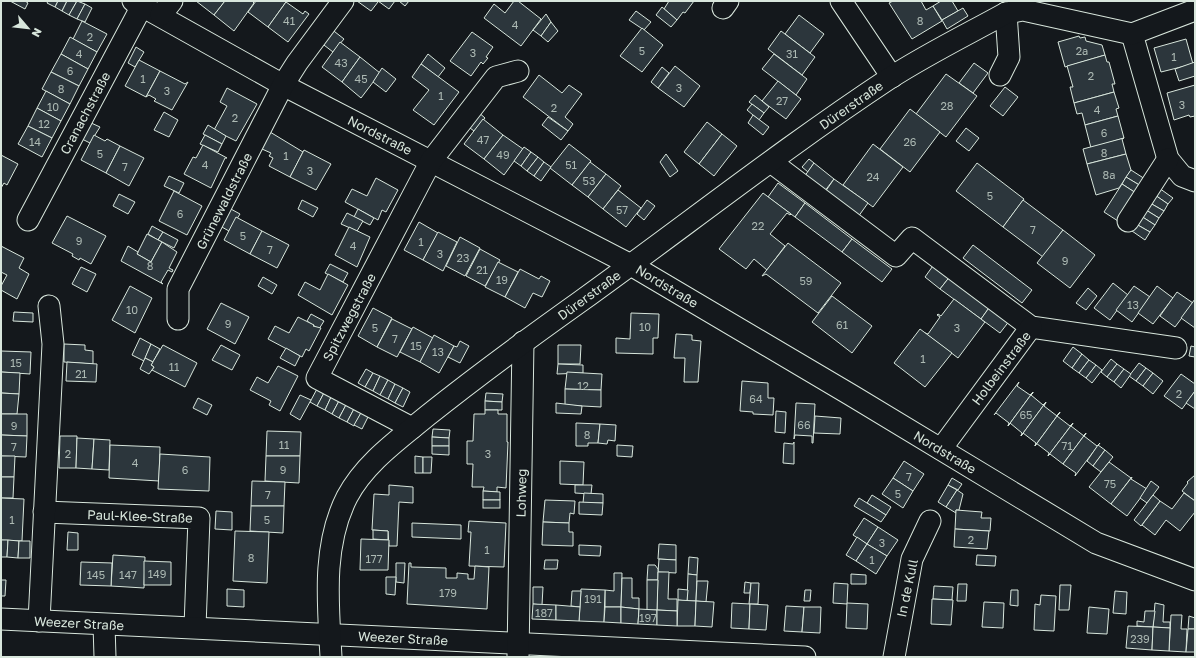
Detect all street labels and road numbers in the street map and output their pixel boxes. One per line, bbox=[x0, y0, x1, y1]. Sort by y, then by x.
street label: Cranachstraße bbox=[57, 69, 113, 157]
street label: Dürerstraße bbox=[816, 77, 886, 133]
street label: Nordstraße bbox=[345, 112, 415, 158]
street label: Grünewaldstraße bbox=[193, 150, 255, 252]
street label: Nordstraße bbox=[633, 261, 701, 311]
street label: Dürerstraße bbox=[554, 267, 624, 323]
street label: Spitzwegstraße bbox=[319, 270, 379, 364]
street label: Holbeinstraße bbox=[968, 328, 1034, 408]
street label: Nordstraße bbox=[911, 427, 979, 477]
street label: Lohweg bbox=[513, 468, 529, 518]
street label: Paul-Klee-Straße bbox=[87, 506, 193, 526]
street label: In de Kull bbox=[893, 557, 921, 619]
street label: Weezer Straße bbox=[34, 613, 124, 633]
street label: Weezer Straße bbox=[358, 628, 448, 648]

